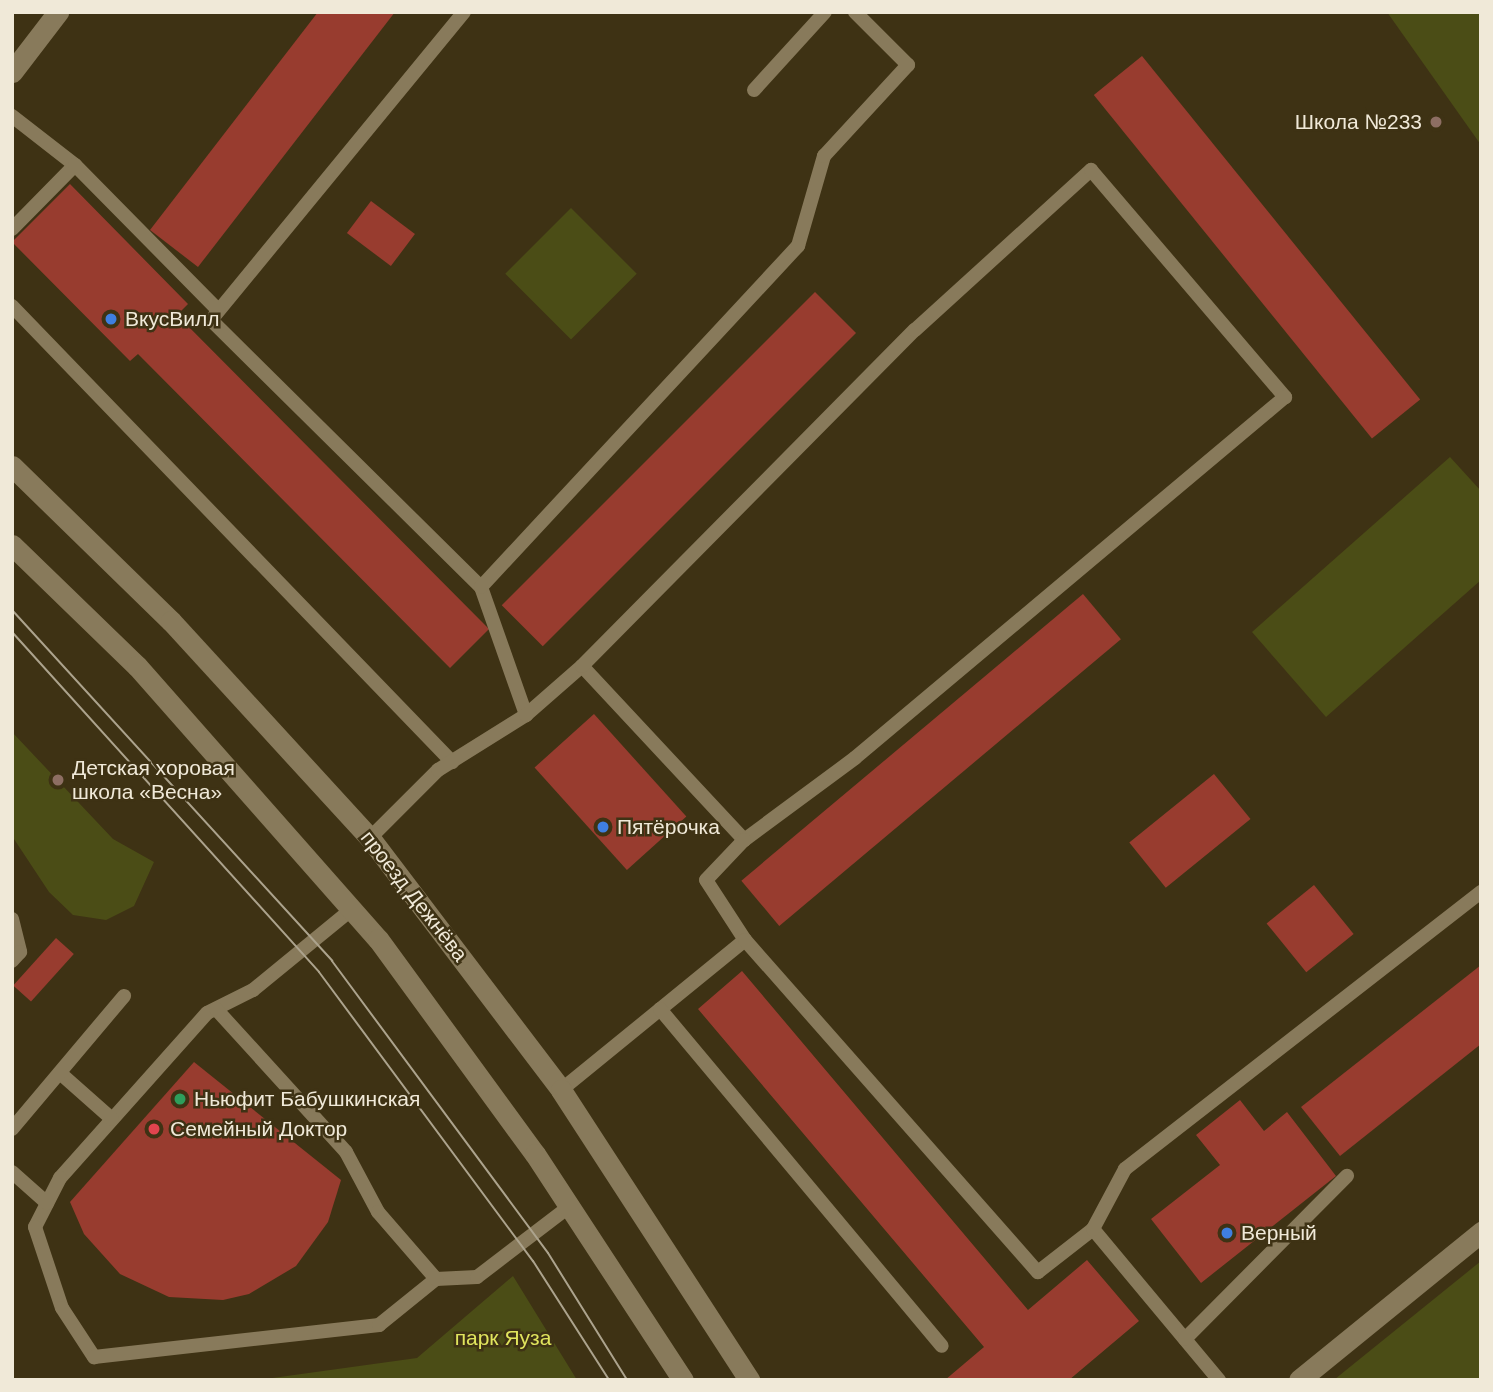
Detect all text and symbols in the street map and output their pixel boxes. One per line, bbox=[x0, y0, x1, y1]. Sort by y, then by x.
place label: Школа №233 bbox=[1295, 109, 1422, 135]
marker: Школа №233 bbox=[1428, 114, 1444, 130]
place label: ВкусВилл bbox=[125, 306, 219, 332]
marker: ВкусВилл bbox=[103, 311, 119, 327]
place label: Детская хоровая школа «Весна» bbox=[72, 755, 235, 805]
marker: Детская хоровая школа «Весна» bbox=[50, 772, 66, 788]
place label: Пятёрочка bbox=[617, 814, 720, 840]
marker: Пятёрочка bbox=[595, 819, 611, 835]
street label: проезд Дежнёва bbox=[355, 826, 473, 966]
place label: Ньюфит Бабушкинская bbox=[194, 1086, 420, 1112]
marker: Ньюфит Бабушкинская bbox=[172, 1091, 188, 1107]
place label: Семейный Доктор bbox=[170, 1116, 347, 1142]
marker: Семейный Доктор bbox=[144, 1119, 164, 1139]
place label: Верный bbox=[1241, 1220, 1317, 1246]
marker: Верный bbox=[1219, 1225, 1235, 1241]
park label: парк Яуза bbox=[455, 1325, 551, 1351]

